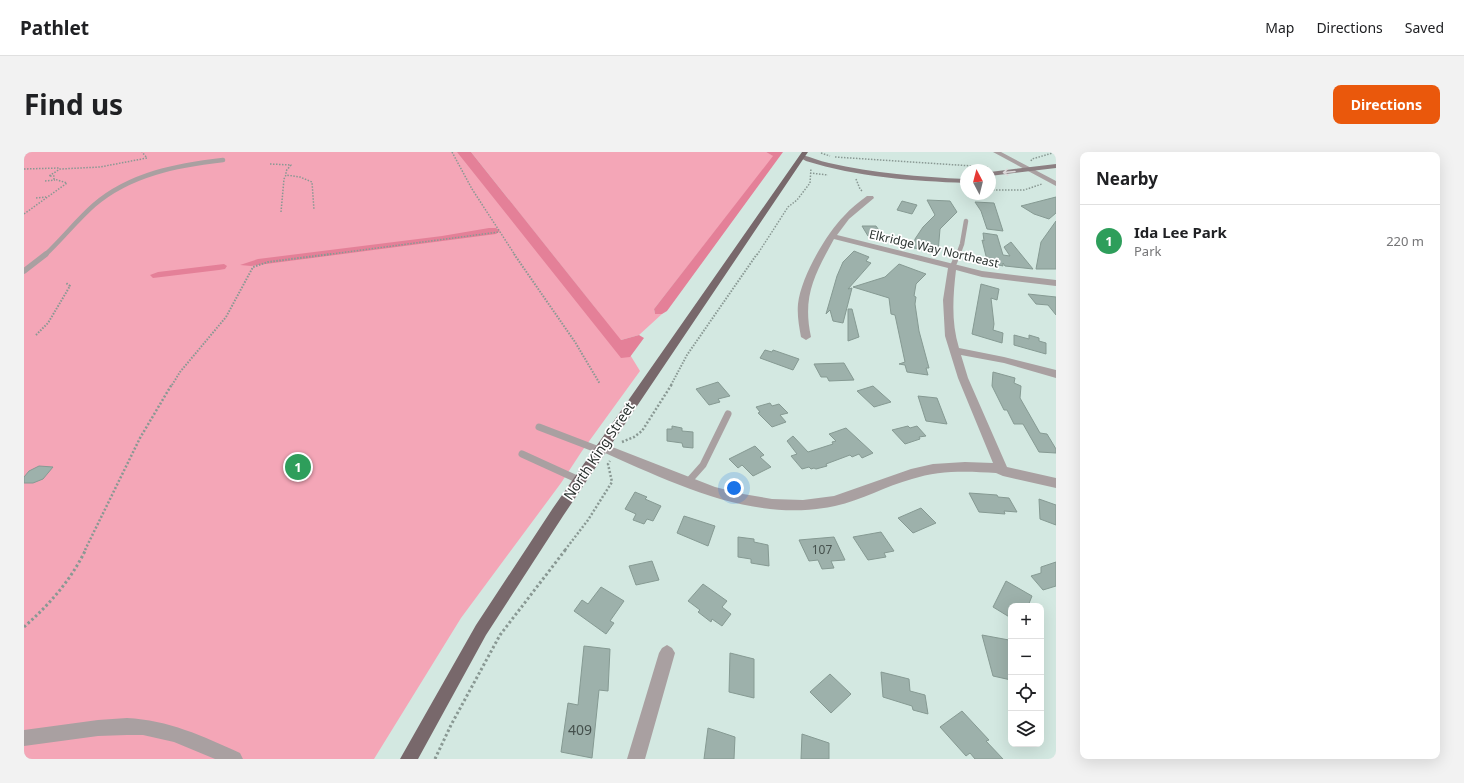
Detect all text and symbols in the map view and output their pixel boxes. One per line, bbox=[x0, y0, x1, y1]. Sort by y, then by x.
text: Pathlet bbox=[20, 15, 89, 41]
text: Map bbox=[1265, 18, 1294, 37]
text: Directions bbox=[1316, 18, 1383, 37]
text: Saved bbox=[1405, 18, 1444, 37]
text: Find us bbox=[24, 85, 123, 123]
button: Directions bbox=[1333, 85, 1440, 124]
north arrow bbox=[960, 164, 996, 200]
text: Nearby bbox=[1096, 167, 1158, 190]
one-way arrow bbox=[1003, 169, 1016, 176]
text: Ida Lee Park bbox=[1134, 222, 1227, 242]
street label: Elkridge Way Northeast bbox=[868, 225, 1001, 272]
text: 1 bbox=[1105, 232, 1113, 250]
text: 220 m bbox=[1386, 232, 1424, 250]
text: Park bbox=[1134, 242, 1161, 260]
street label: North King Street bbox=[559, 398, 638, 504]
pin: 1 bbox=[285, 452, 311, 482]
your location bbox=[724, 478, 744, 498]
house number: 107 bbox=[812, 541, 832, 558]
map controls bbox=[1008, 603, 1044, 747]
button: + bbox=[1008, 603, 1044, 639]
button: − bbox=[1008, 639, 1044, 675]
button: locate bbox=[1008, 675, 1044, 711]
button: layers bbox=[1008, 711, 1044, 747]
house number: 409 bbox=[568, 720, 592, 739]

